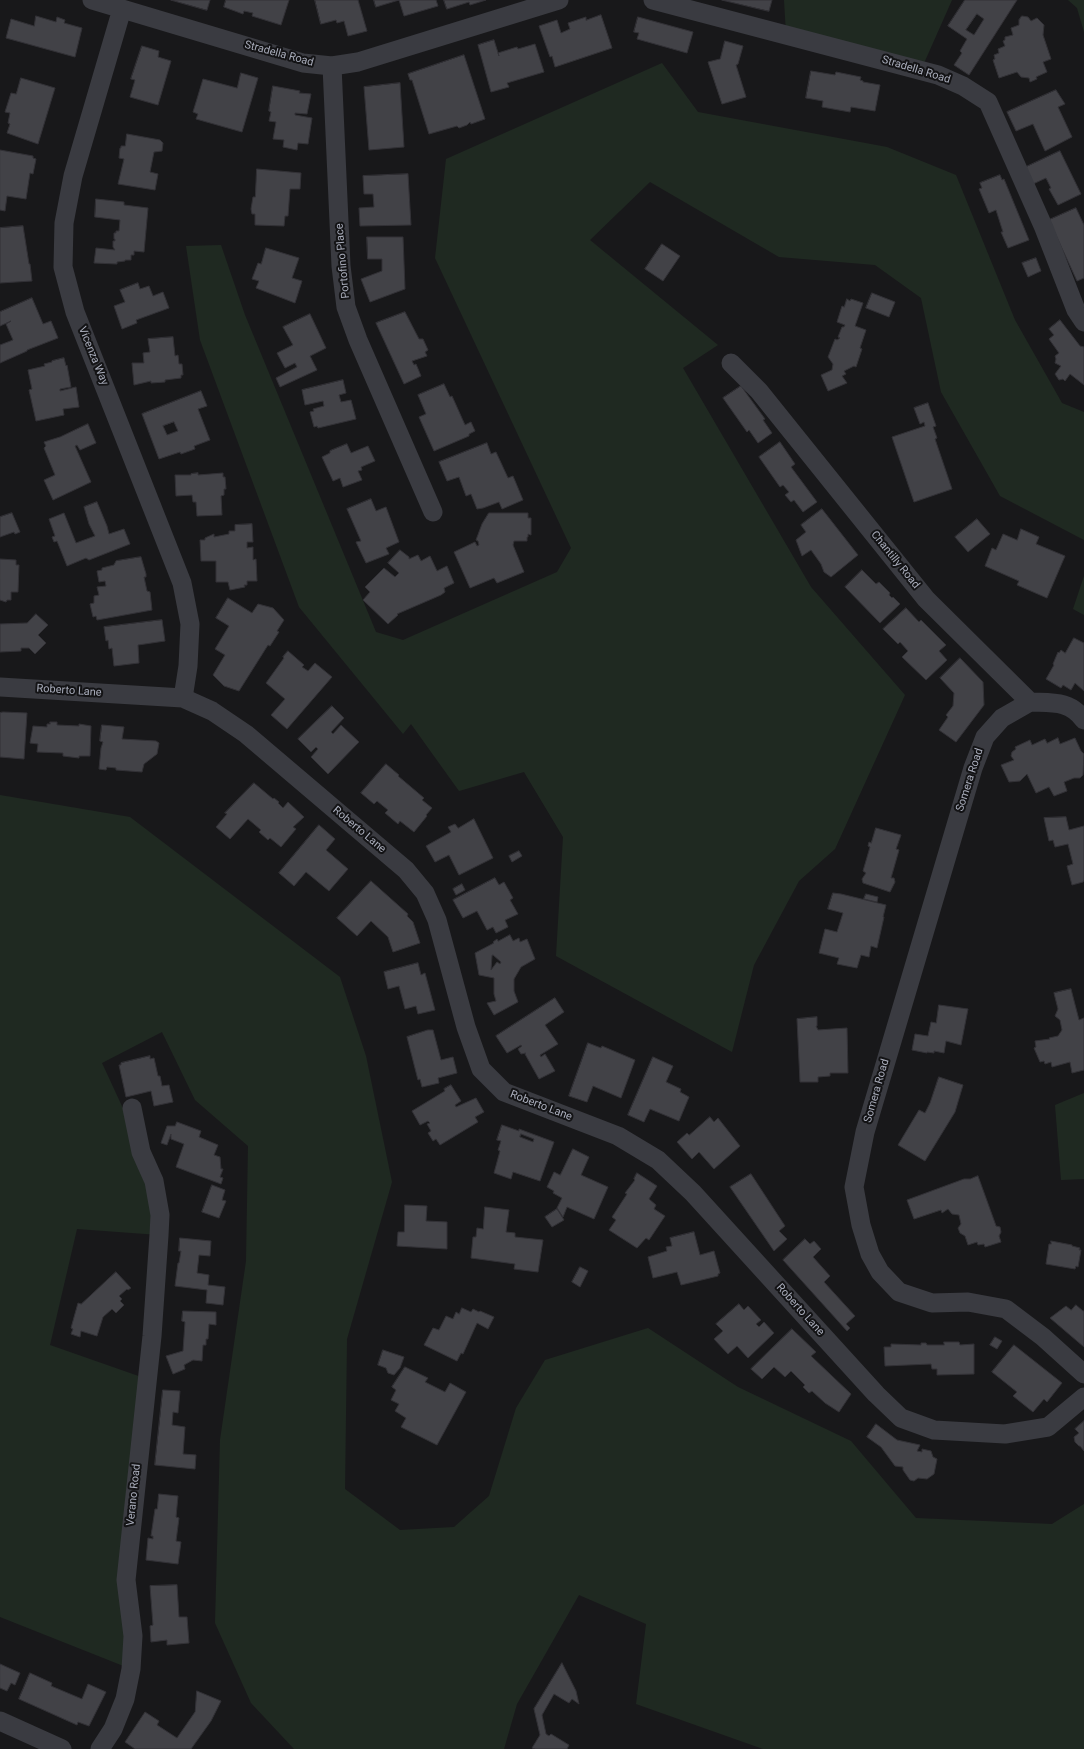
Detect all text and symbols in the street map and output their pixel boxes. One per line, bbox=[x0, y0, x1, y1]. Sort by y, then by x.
street label: Stradella Road bbox=[243, 38, 315, 70]
street label: Stradella Road bbox=[880, 53, 952, 87]
street label: Portofino Place bbox=[333, 223, 353, 299]
street label: Vicenza Way bbox=[75, 325, 111, 387]
street label: Chantilly Road bbox=[868, 529, 922, 591]
street label: Roberto Lane bbox=[36, 682, 102, 700]
street label: Somera Road bbox=[954, 747, 986, 813]
street label: Roberto Lane bbox=[330, 804, 388, 856]
street label: Somera Road bbox=[862, 1058, 892, 1124]
street label: Roberto Lane bbox=[508, 1088, 574, 1124]
street label: Roberto Lane bbox=[773, 1281, 827, 1339]
street label: Verano Road bbox=[124, 1463, 144, 1527]

